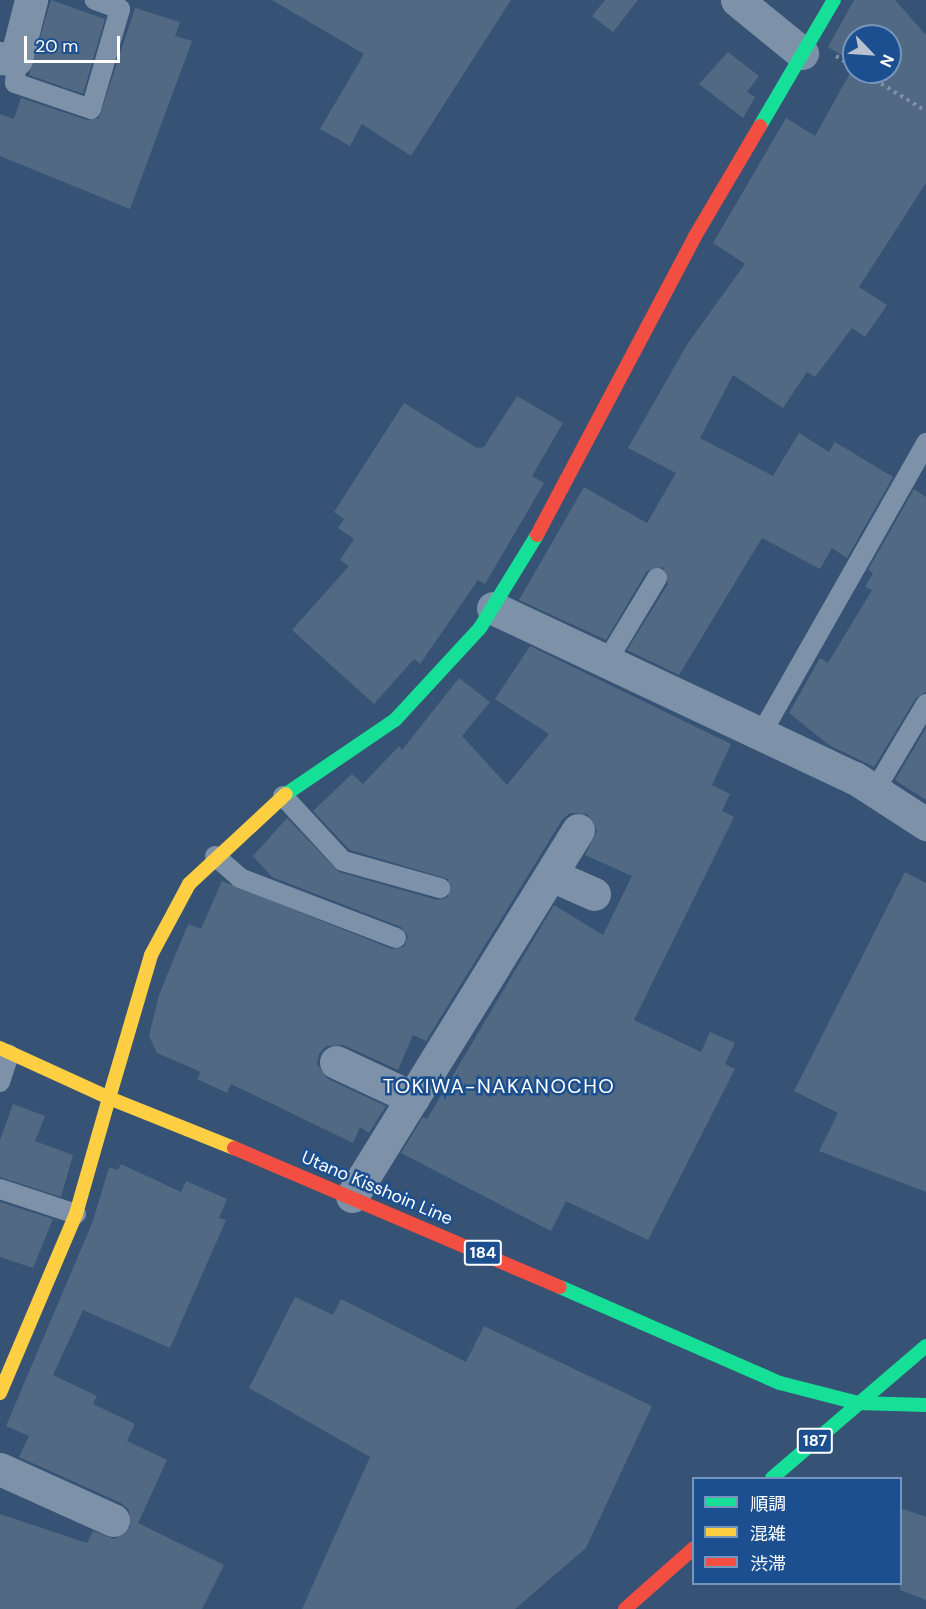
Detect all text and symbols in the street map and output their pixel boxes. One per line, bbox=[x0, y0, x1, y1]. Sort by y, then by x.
scale bar bbox=[27, 24, 123, 62]
north arrow bbox=[842, 24, 902, 84]
text: 20 m bbox=[35, 34, 78, 58]
text: N bbox=[875, 51, 899, 71]
district label: TOKIWA-NAKANOCHO bbox=[383, 1074, 615, 1098]
street label: Utano Kisshoin Line bbox=[298, 1146, 456, 1230]
road number: 184 bbox=[464, 1240, 502, 1266]
road number: 187 bbox=[796, 1428, 834, 1454]
legend bbox=[692, 1477, 902, 1585]
text: 順調 bbox=[750, 1492, 786, 1516]
text: 混雑 bbox=[750, 1522, 786, 1546]
text: 渋滞 bbox=[750, 1552, 786, 1576]

